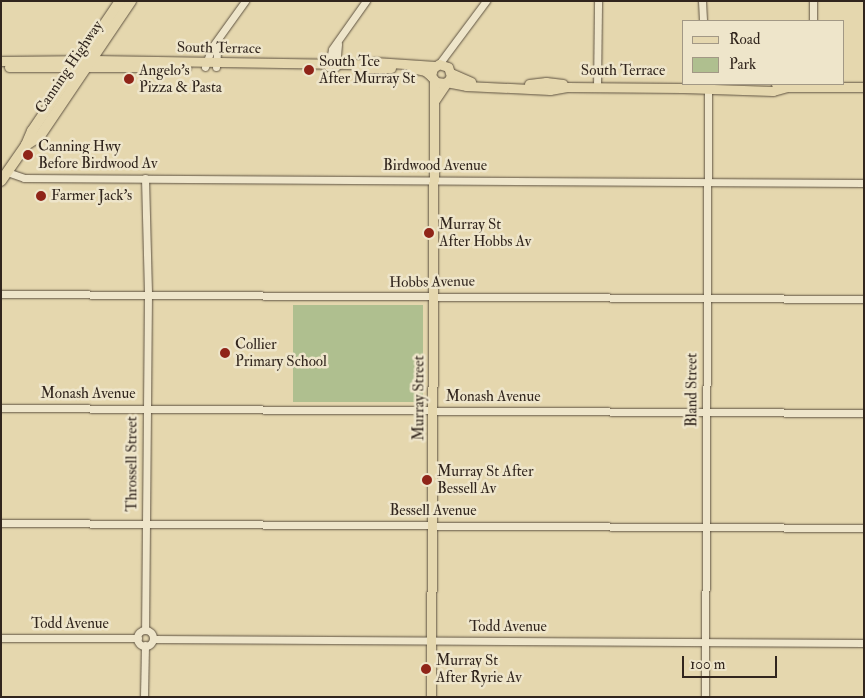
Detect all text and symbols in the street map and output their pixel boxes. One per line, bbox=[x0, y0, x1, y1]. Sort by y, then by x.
street label: Canning Highway bbox=[31, 17, 107, 117]
legend bbox=[682, 20, 845, 85]
text: Road bbox=[729, 30, 760, 49]
street label: South Terrace bbox=[177, 38, 261, 58]
place label: South Tce After Murray St bbox=[319, 52, 415, 87]
text: Park bbox=[729, 55, 756, 74]
place label: Angelo's Pizza & Pasta bbox=[139, 61, 222, 96]
street label: South Terrace bbox=[581, 62, 665, 80]
marker: South Tce After Murray St bbox=[303, 64, 315, 76]
marker: Angelo's Pizza & Pasta bbox=[123, 73, 135, 85]
place label: Canning Hwy Before Birdwood Av bbox=[38, 137, 157, 172]
marker: Canning Hwy Before Birdwood Av bbox=[22, 149, 34, 161]
street label: Birdwood Avenue bbox=[383, 157, 487, 175]
place label: Farmer Jack's bbox=[51, 187, 132, 205]
marker: Farmer Jack's bbox=[35, 190, 47, 202]
place label: Murray St After Hobbs Av bbox=[439, 215, 531, 250]
marker: Murray St After Hobbs Av bbox=[423, 227, 435, 239]
street label: Hobbs Avenue bbox=[389, 272, 475, 292]
place label: Collier Primary School bbox=[235, 335, 327, 370]
marker: Collier Primary School bbox=[219, 347, 231, 359]
street label: Bland Street bbox=[683, 353, 701, 427]
street label: Murray Street bbox=[410, 355, 428, 441]
street label: Monash Avenue bbox=[41, 385, 135, 403]
street label: Monash Avenue bbox=[446, 388, 540, 406]
street label: Throssell Street bbox=[123, 416, 141, 512]
place label: Murray St After Bessell Av bbox=[437, 462, 533, 497]
marker: Murray St After Bessell Av bbox=[421, 474, 433, 486]
street label: Bessell Avenue bbox=[390, 502, 476, 520]
street label: Todd Avenue bbox=[31, 615, 109, 633]
street label: Todd Avenue bbox=[469, 618, 547, 636]
scale bar bbox=[685, 646, 780, 678]
place label: Murray St After Ryrie Av bbox=[436, 651, 522, 686]
text: 100 m bbox=[690, 655, 725, 674]
marker: Murray St After Ryrie Av bbox=[420, 663, 432, 675]

